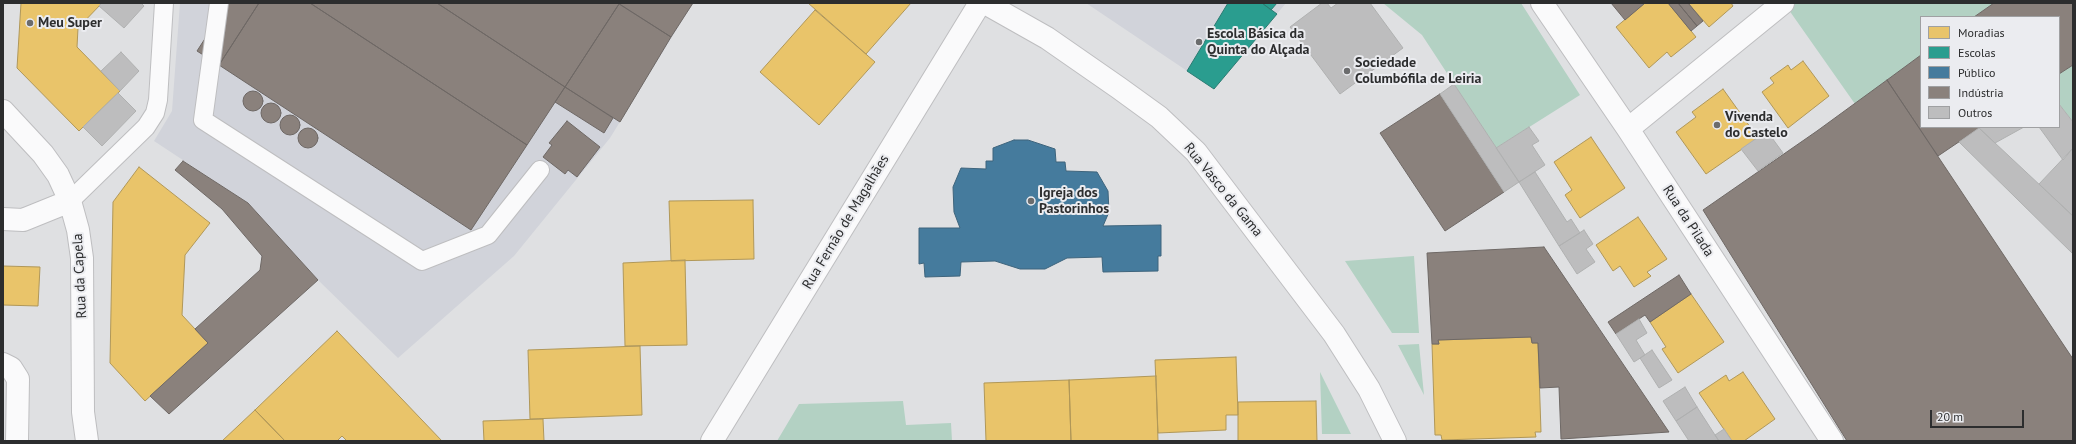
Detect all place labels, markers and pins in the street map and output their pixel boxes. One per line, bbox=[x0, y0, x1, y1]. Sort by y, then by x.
place label: Meu Super bbox=[38, 15, 102, 31]
marker: Meu Super bbox=[25, 18, 35, 28]
place label: Escola Básica da Quinta do Alçada bbox=[1207, 26, 1309, 58]
marker: Escola Básica da Quinta do Alçada bbox=[1194, 37, 1204, 47]
place label: Sociedade Columbófila de Leiria bbox=[1355, 55, 1482, 88]
marker: Sociedade Columbófila de Leiria bbox=[1342, 66, 1352, 76]
place label: Vivenda do Castelo bbox=[1725, 109, 1788, 142]
marker: Vivenda do Castelo bbox=[1712, 120, 1722, 130]
place label: Igreja dos Pastorinhos bbox=[1039, 185, 1109, 218]
marker: Igreja dos Pastorinhos bbox=[1026, 196, 1036, 206]

